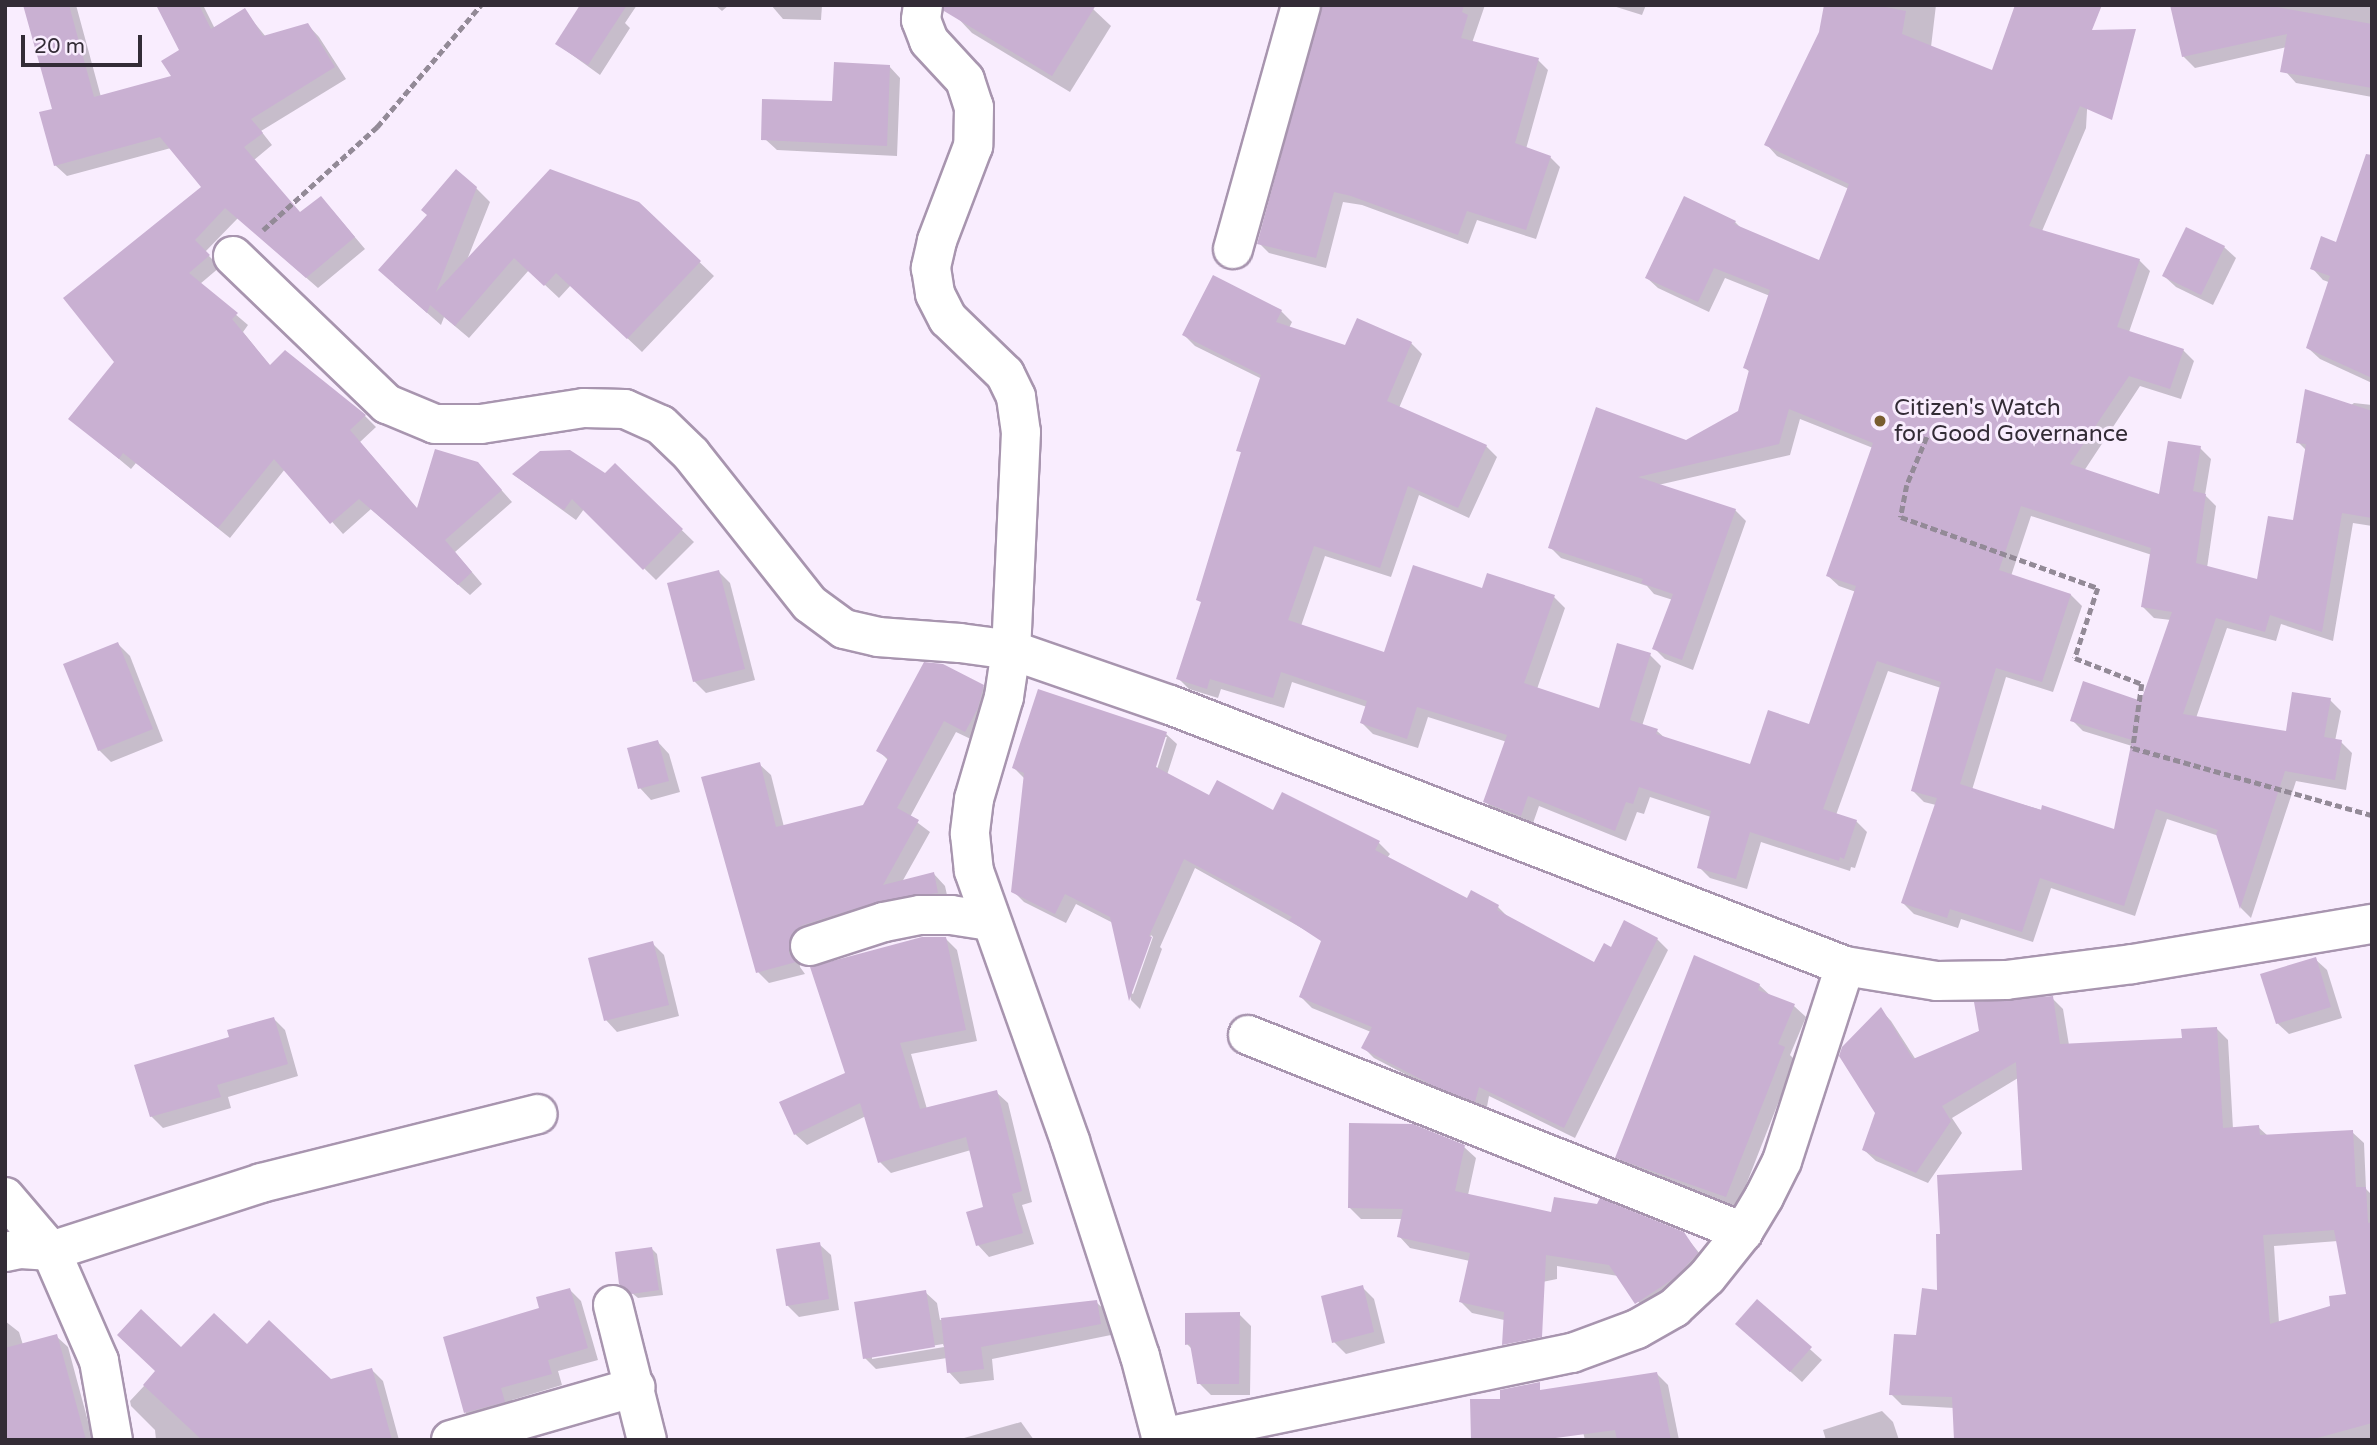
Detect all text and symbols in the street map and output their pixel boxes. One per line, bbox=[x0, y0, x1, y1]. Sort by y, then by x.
scale bar bbox=[24, 21, 145, 65]
text: 20 m bbox=[34, 34, 85, 59]
place label: Citizen's Watch for Good Governance bbox=[1894, 394, 2128, 448]
marker: Citizen's Watch for Good Governance bbox=[1872, 413, 1888, 429]

